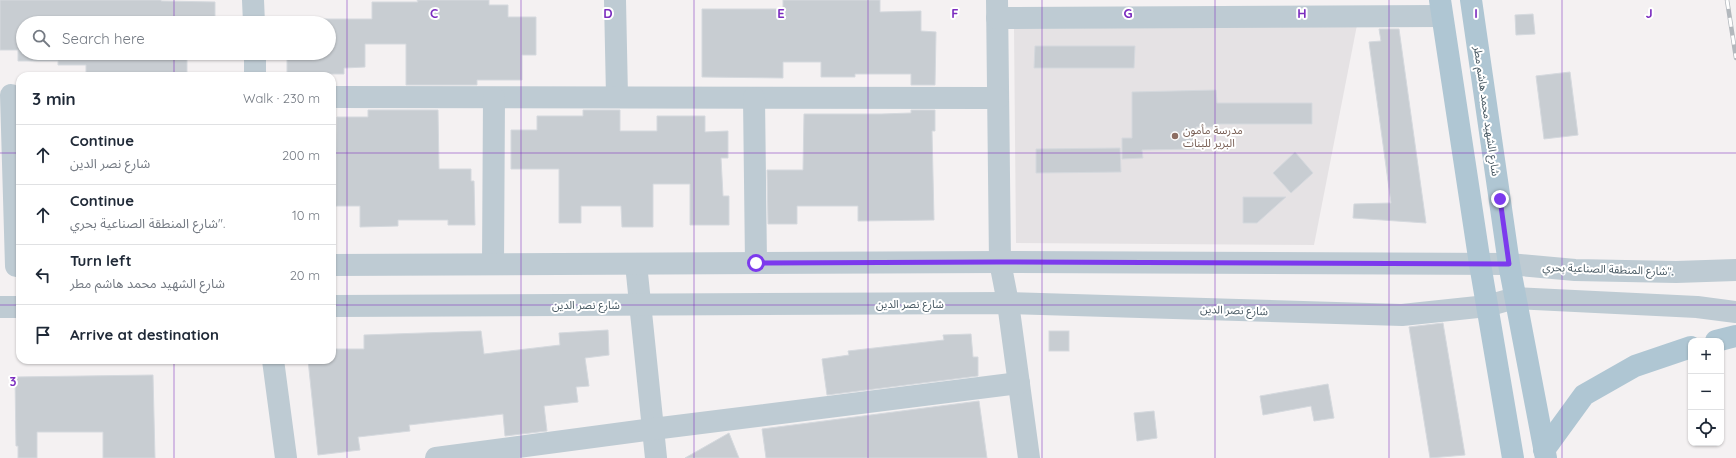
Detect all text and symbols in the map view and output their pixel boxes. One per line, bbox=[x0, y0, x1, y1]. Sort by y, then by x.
text: C bbox=[430, 5, 438, 21]
text: D bbox=[603, 5, 613, 21]
text: E bbox=[777, 5, 785, 21]
text: F bbox=[951, 5, 959, 21]
text: G bbox=[1123, 5, 1133, 21]
text: H bbox=[1297, 5, 1307, 21]
text: I bbox=[1474, 5, 1478, 21]
text: J bbox=[1645, 5, 1653, 21]
search box bbox=[16, 16, 336, 60]
icon: search bbox=[30, 27, 52, 49]
text: Search here bbox=[62, 29, 145, 48]
street label: شارع الشهيد محمد هاشم مطر bbox=[1469, 44, 1503, 178]
text: 3 min bbox=[32, 88, 76, 109]
text: Walk · 230 m bbox=[243, 90, 320, 106]
place label: مدرسة مأمون البرير للبنات bbox=[1183, 123, 1243, 150]
text: Continue bbox=[70, 131, 134, 150]
marker: مدرسة مأمون البرير للبنات bbox=[1170, 131, 1180, 141]
icon: ahead bbox=[32, 144, 54, 166]
text: 200 m bbox=[282, 147, 320, 163]
text: شارع نصر الدين bbox=[70, 155, 150, 171]
route end bbox=[1491, 190, 1509, 208]
text: Continue bbox=[70, 191, 134, 210]
icon: ahead bbox=[32, 204, 54, 226]
text: 10 m bbox=[292, 207, 320, 223]
text: شارع المنطقة الصناعية بحري". bbox=[70, 215, 225, 231]
text: Turn left bbox=[70, 251, 132, 270]
route start bbox=[747, 254, 765, 272]
street label: شارع المنطقة الصناعية بحري". bbox=[1542, 260, 1674, 281]
icon: left bbox=[32, 264, 54, 286]
text: 20 m bbox=[290, 267, 320, 283]
text: شارع الشهيد محمد هاشم مطر bbox=[70, 275, 225, 291]
street label: شارع نصر الدين bbox=[876, 297, 944, 312]
street label: شارع نصر الدين bbox=[552, 298, 620, 313]
street label: شارع نصر الدين bbox=[1200, 302, 1269, 319]
icon: arrive bbox=[32, 324, 54, 346]
text: Arrive at destination bbox=[70, 325, 219, 344]
map controls bbox=[1688, 338, 1724, 446]
button: + bbox=[1688, 338, 1724, 374]
text: 3 bbox=[10, 373, 17, 389]
button: − bbox=[1688, 374, 1724, 410]
button: locate bbox=[1688, 410, 1724, 446]

